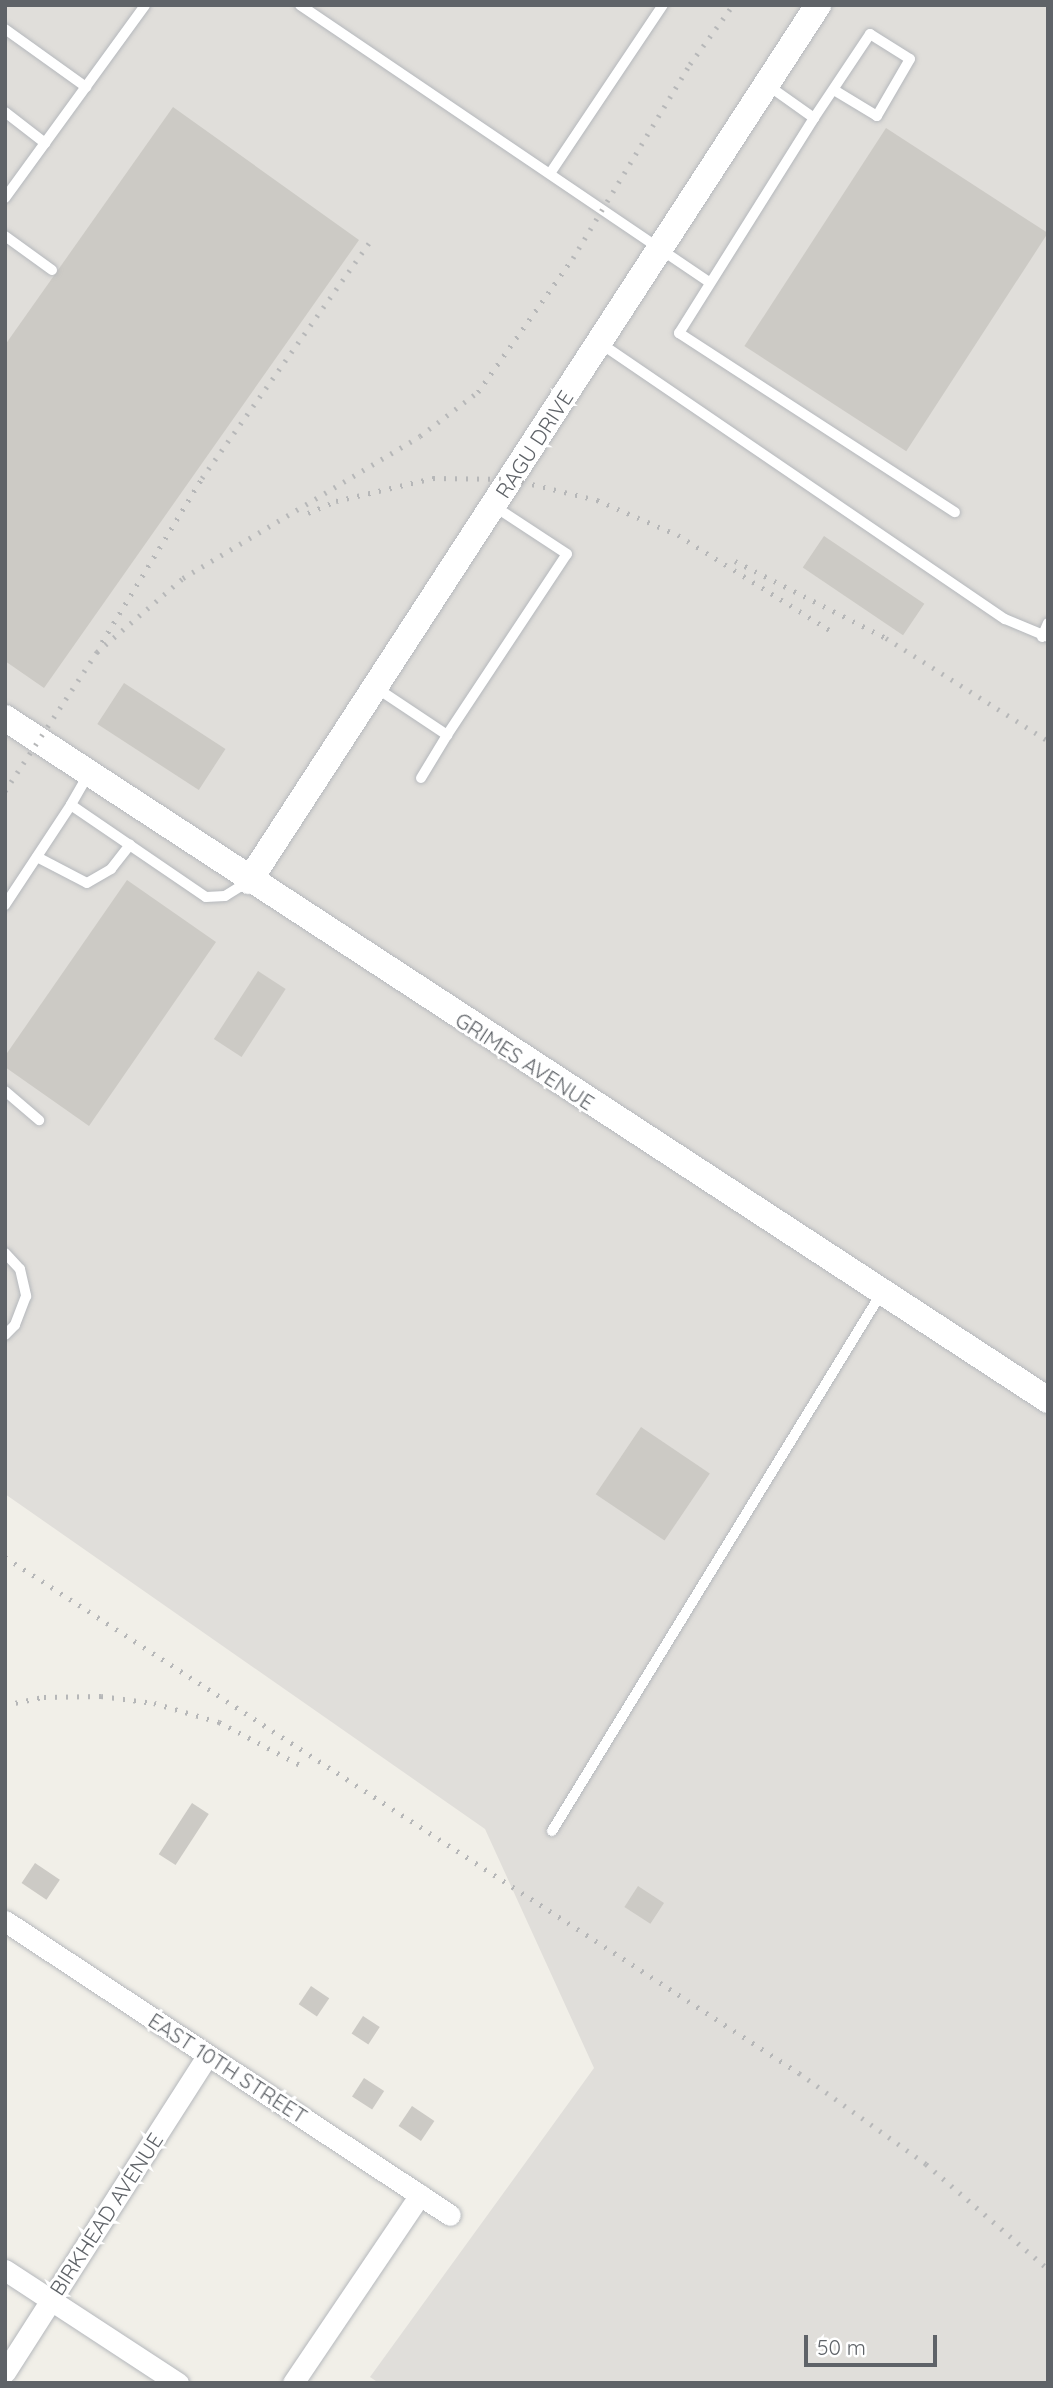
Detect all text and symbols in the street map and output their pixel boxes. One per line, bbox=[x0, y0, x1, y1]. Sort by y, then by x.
street label: RAGU DRIVE bbox=[490, 385, 578, 503]
street label: GRIMES AVENUE bbox=[451, 1007, 599, 1115]
street label: EAST 10TH STREET bbox=[144, 2007, 312, 2129]
street label: BIRKHEAD AVENUE bbox=[44, 2128, 168, 2300]
scale bar bbox=[808, 2322, 941, 2366]
text: 50 m bbox=[817, 2334, 866, 2360]

